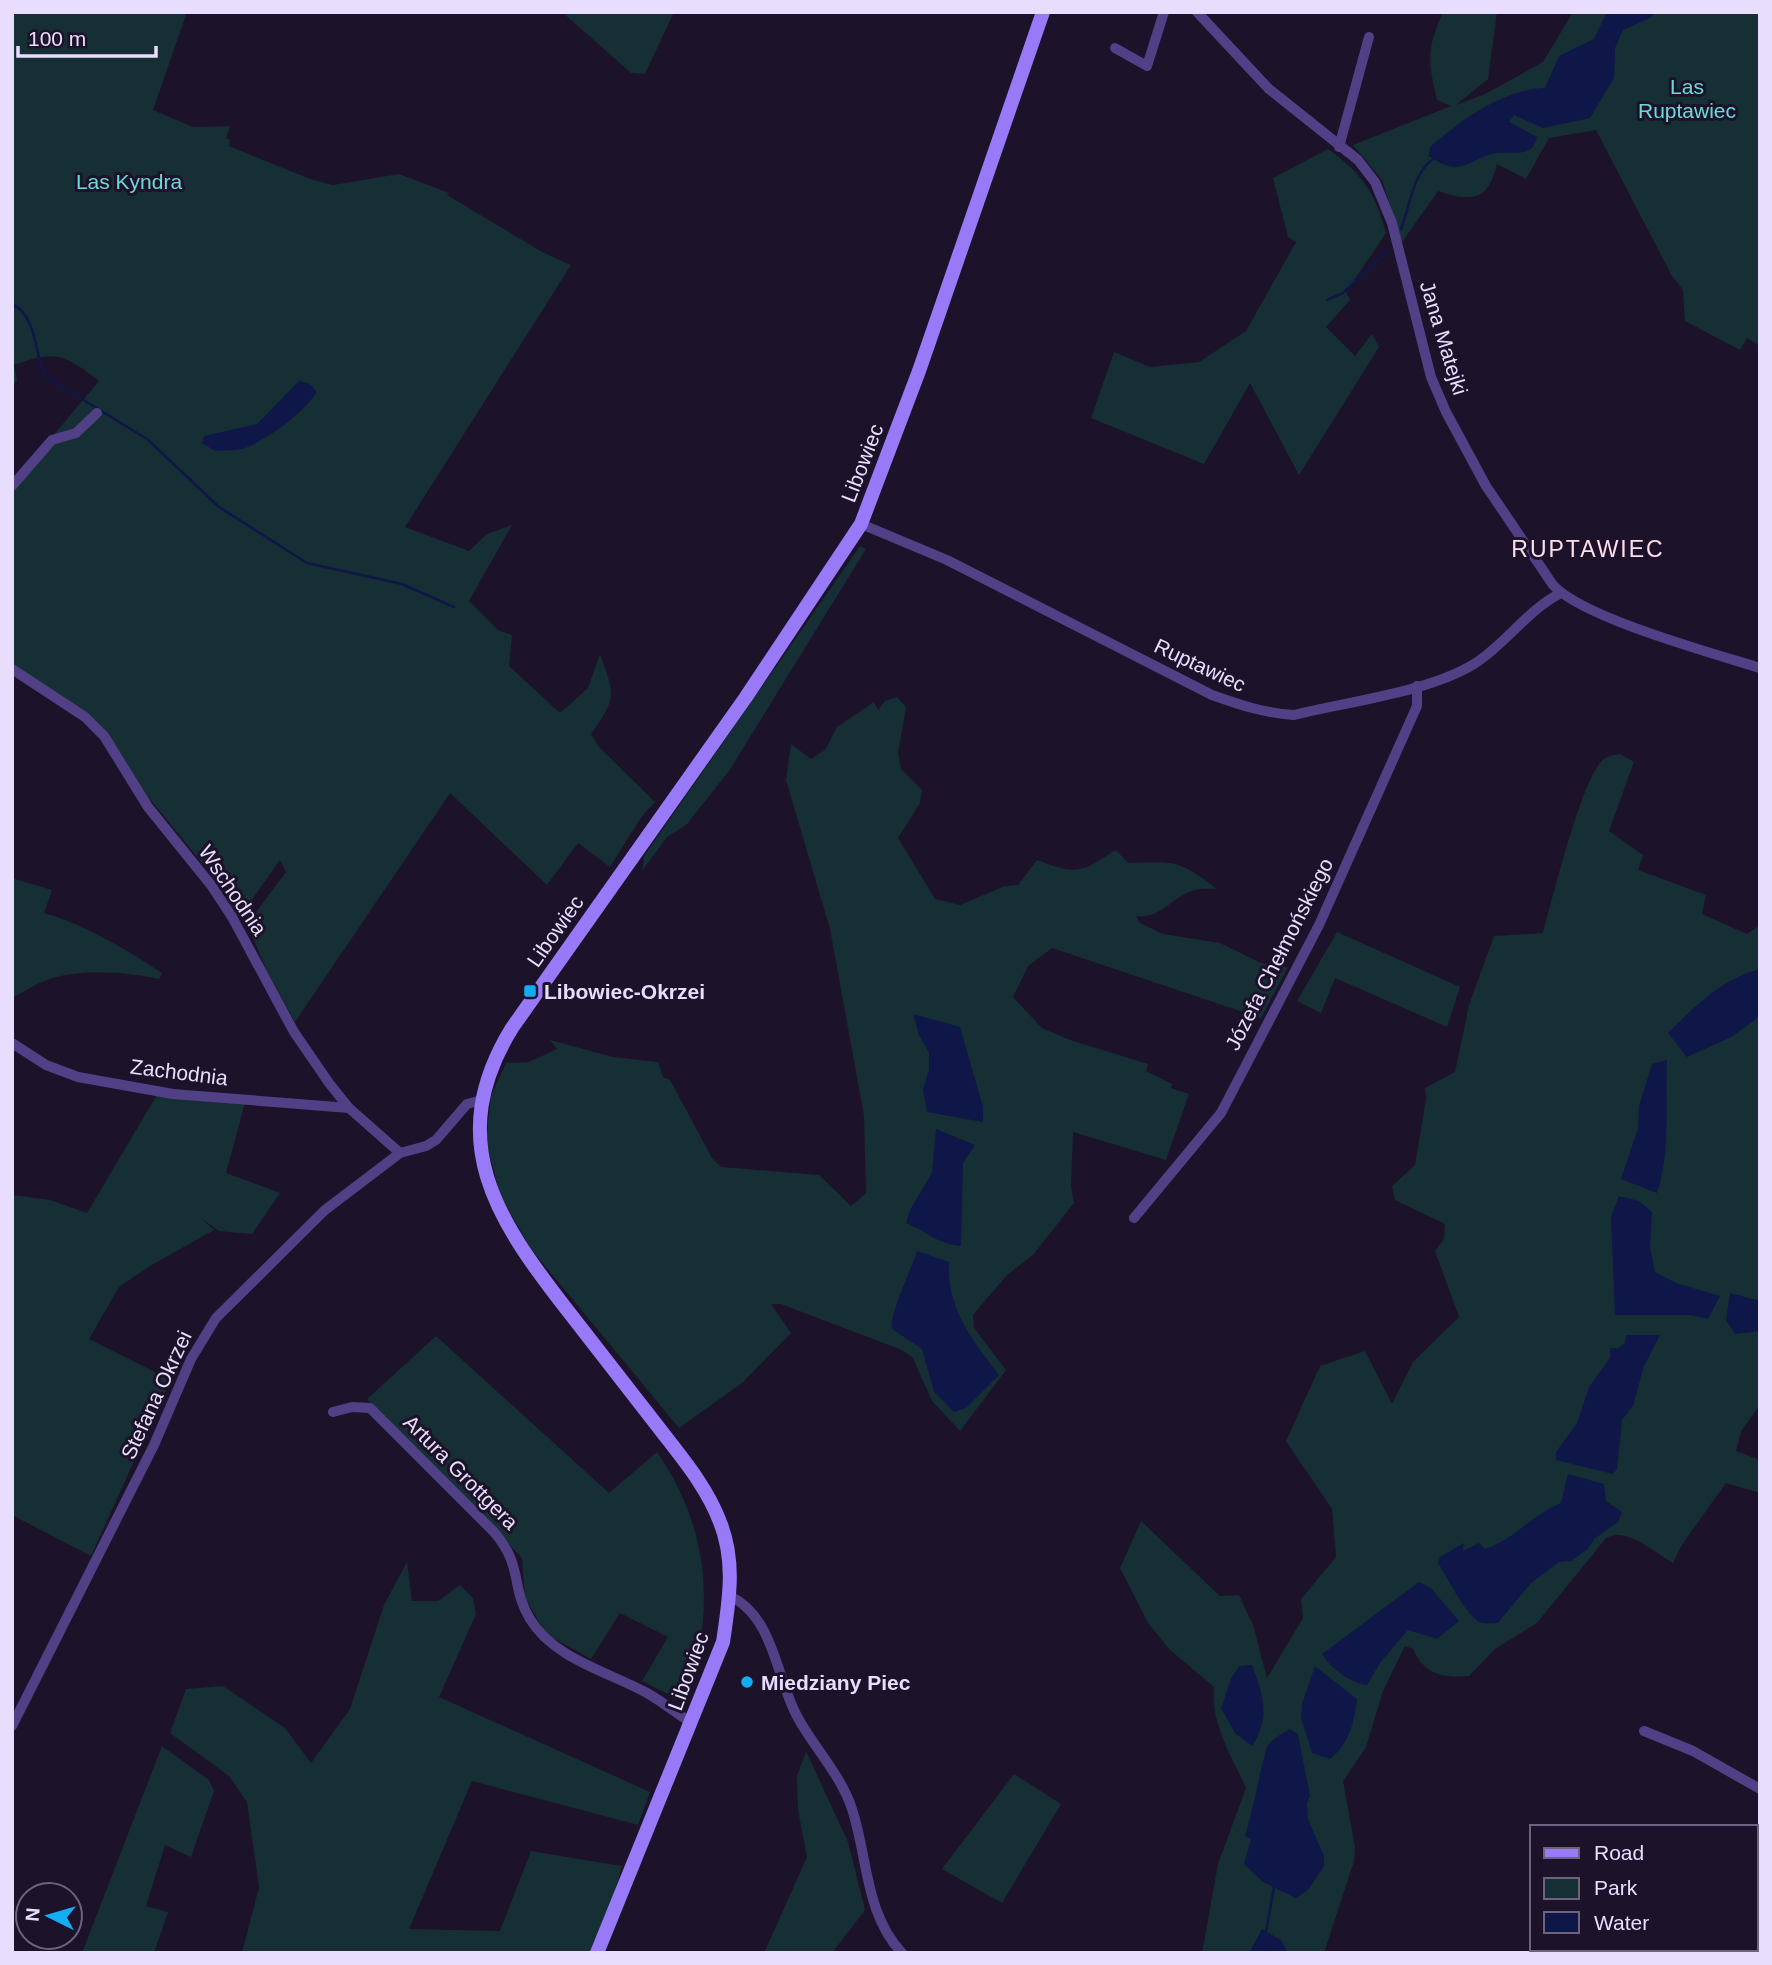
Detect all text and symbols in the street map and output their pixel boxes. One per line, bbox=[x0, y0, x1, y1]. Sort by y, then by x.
scale bar bbox=[18, 14, 156, 58]
text: 100 m bbox=[28, 27, 86, 50]
park label: Las Ruptawiec bbox=[1638, 75, 1736, 122]
park label: Las Kyndra bbox=[76, 170, 182, 193]
street label: Jana Matejki bbox=[1416, 278, 1472, 398]
street label: Libowiec bbox=[837, 421, 887, 505]
district label: RUPTAWIEC bbox=[1511, 536, 1665, 562]
street label: Ruptawiec bbox=[1151, 634, 1249, 696]
street label: Wschodnia bbox=[194, 841, 272, 940]
street label: Józefa Chełmońskiego bbox=[1221, 854, 1337, 1054]
street label: Libowiec bbox=[522, 891, 588, 971]
place label: Libowiec-Okrzei bbox=[544, 980, 705, 1003]
marker: Libowiec-Okrzei bbox=[522, 983, 538, 999]
street label: Zachodnia bbox=[129, 1055, 229, 1089]
street label: Stefana Okrzei bbox=[116, 1327, 196, 1463]
street label: Artura Grottgera bbox=[399, 1410, 523, 1534]
street label: Libowiec bbox=[663, 1629, 713, 1713]
place label: Miedziany Piec bbox=[761, 1671, 911, 1694]
marker: Miedziany Piec bbox=[739, 1674, 755, 1690]
legend bbox=[1530, 1825, 1758, 1951]
text: Road bbox=[1594, 1841, 1644, 1864]
text: Park bbox=[1594, 1876, 1638, 1899]
north arrow bbox=[14, 1881, 84, 1951]
text: N bbox=[22, 1907, 44, 1922]
text: Water bbox=[1594, 1911, 1649, 1934]

